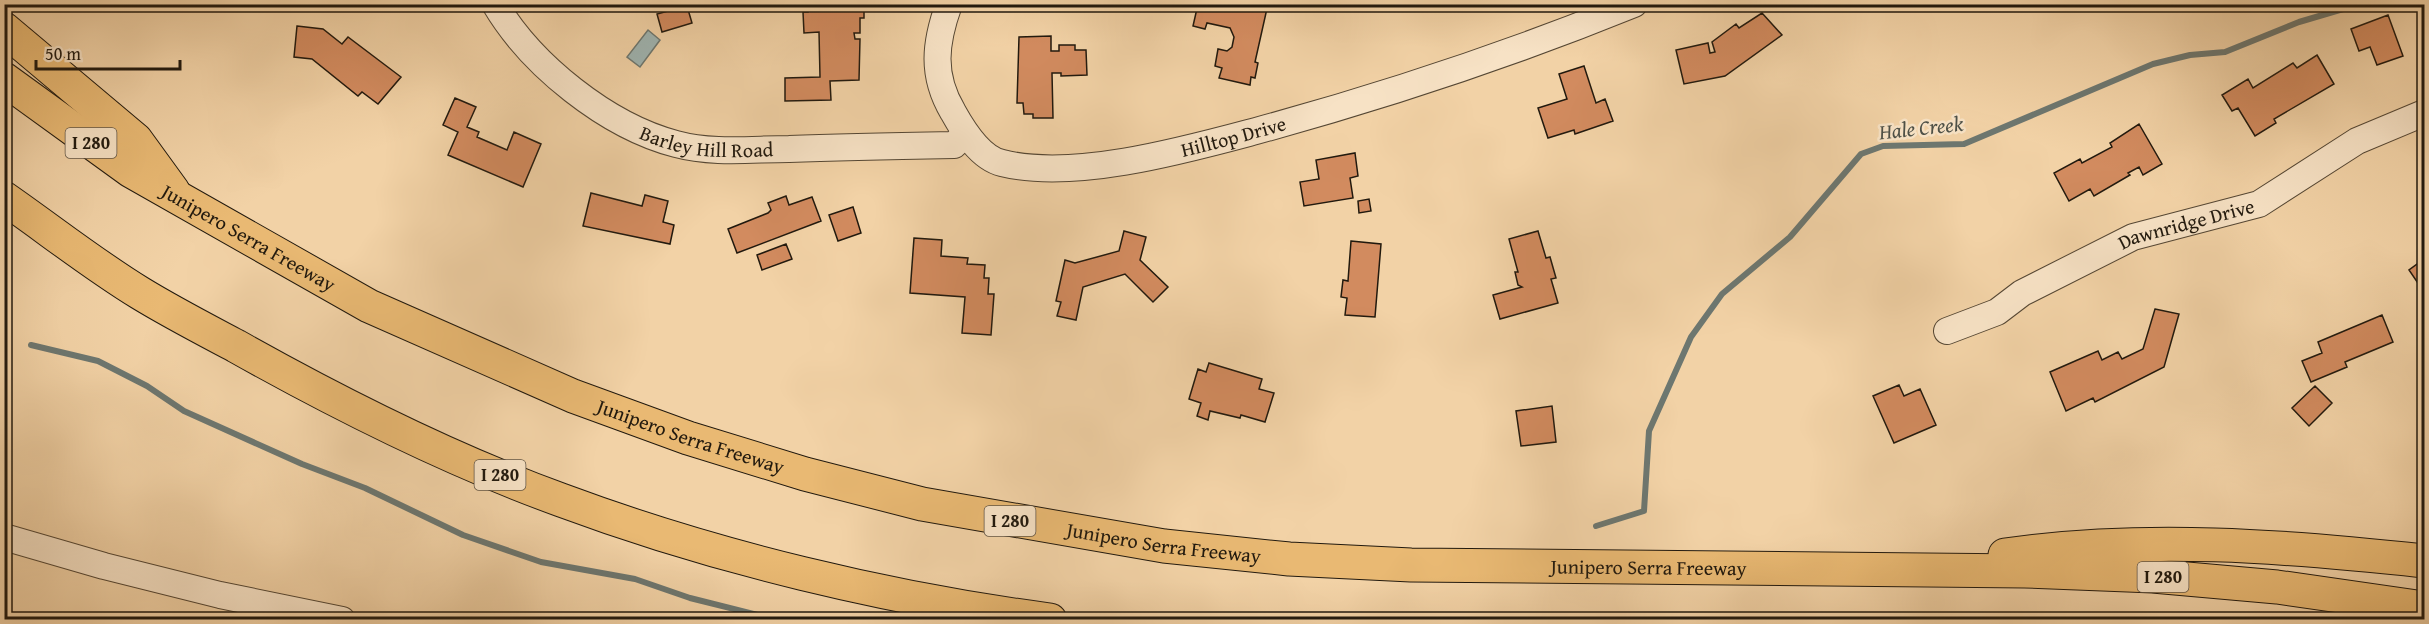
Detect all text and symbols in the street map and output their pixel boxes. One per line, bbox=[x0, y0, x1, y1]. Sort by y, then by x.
scale bar bbox=[36, 33, 180, 71]
text: 50 m bbox=[45, 40, 81, 67]
street label: Hilltop Drive bbox=[1178, 108, 1289, 164]
water label: Hale Creek bbox=[1876, 108, 1965, 147]
street label: Barley Hill Road bbox=[636, 118, 774, 164]
road number: I 280 bbox=[66, 128, 116, 158]
street label: Junipero Serra Freeway bbox=[154, 175, 341, 298]
street label: Dawnridge Drive bbox=[2113, 191, 2257, 256]
street label: Junipero Serra Freeway bbox=[590, 390, 788, 481]
road number: I 280 bbox=[474, 460, 526, 490]
road number: I 280 bbox=[984, 506, 1036, 536]
street label: Junipero Serra Freeway bbox=[1061, 514, 1262, 570]
street label: Junipero Serra Freeway bbox=[1547, 551, 1747, 582]
road number: I 280 bbox=[2138, 562, 2188, 592]

